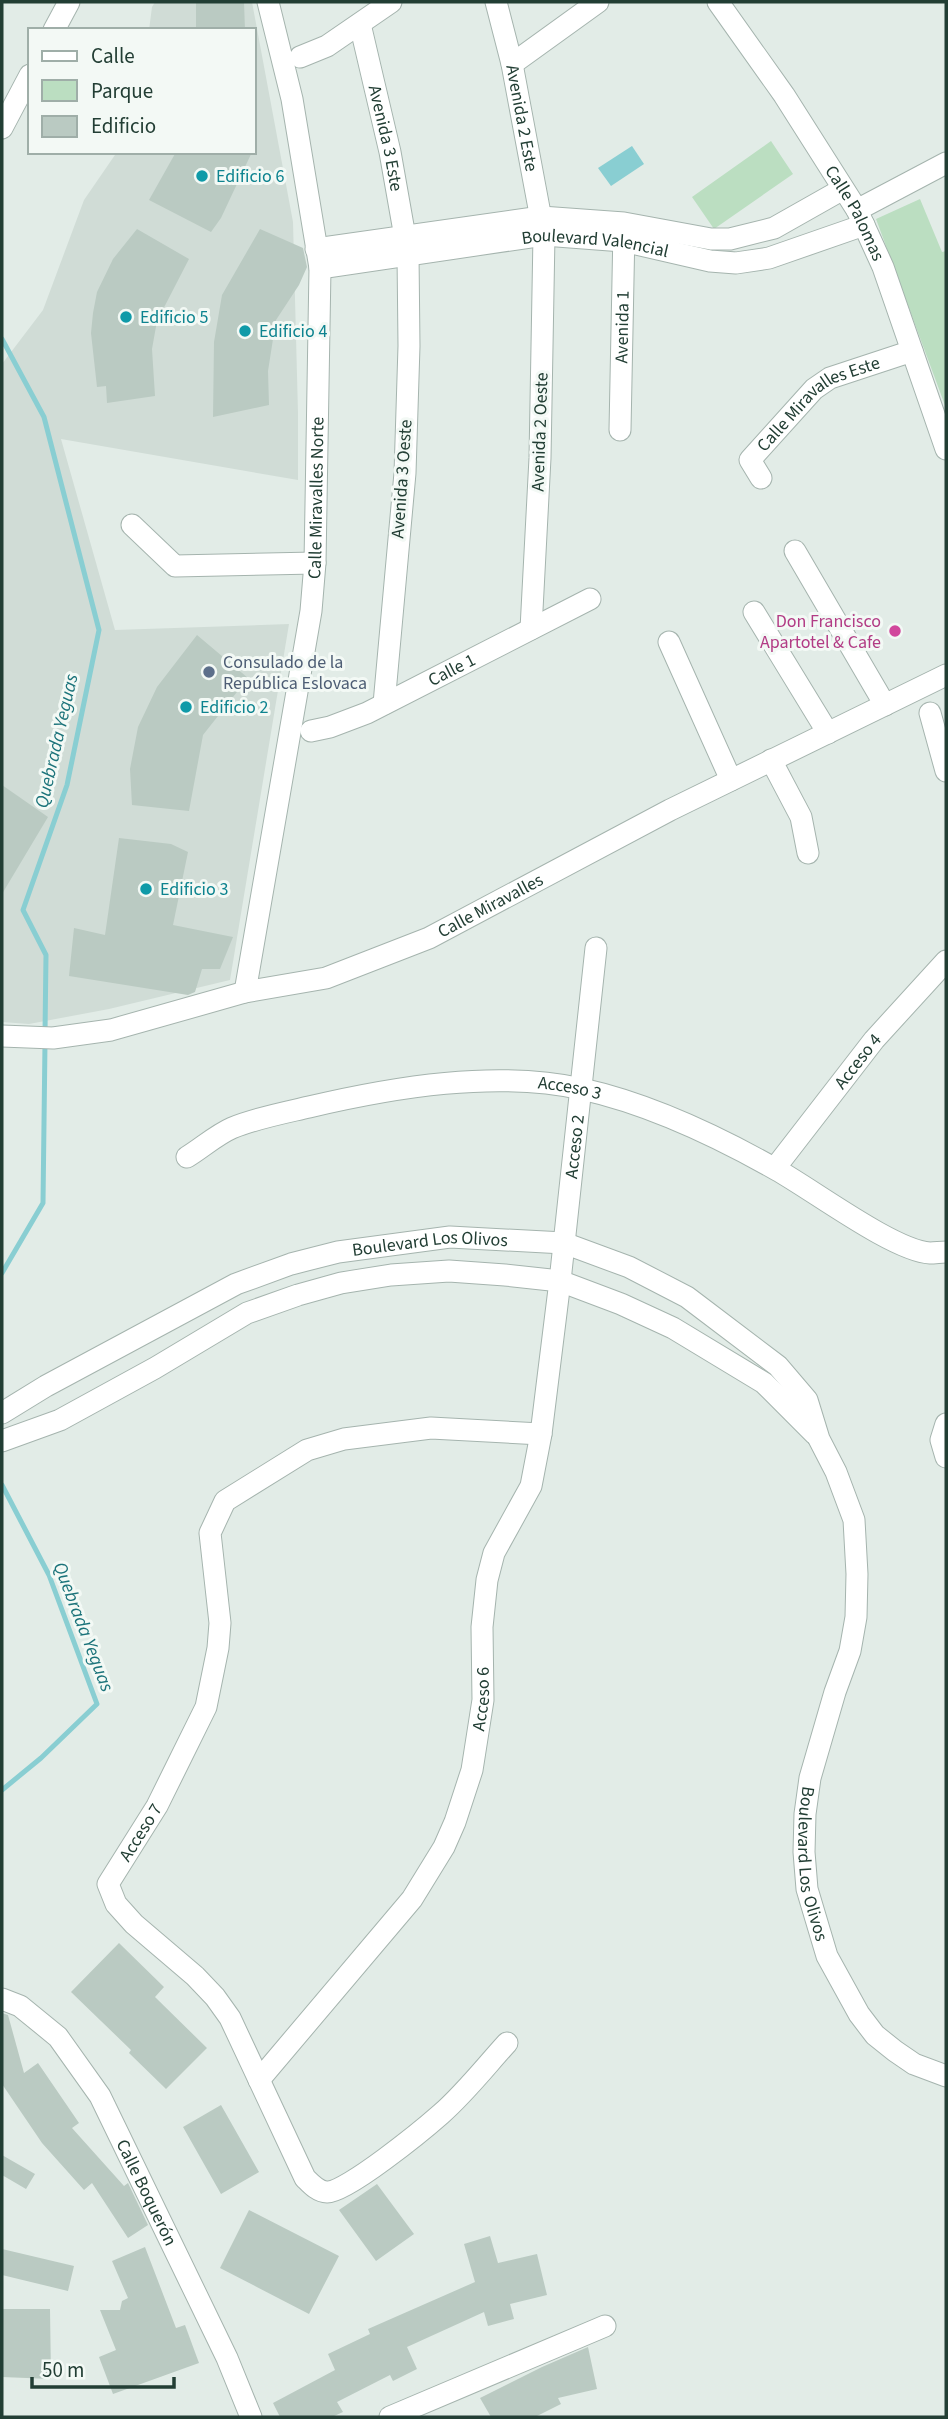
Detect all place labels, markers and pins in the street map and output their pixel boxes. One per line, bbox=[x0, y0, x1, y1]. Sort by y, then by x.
place label: Edificio 6 bbox=[216, 164, 284, 189]
marker: Edificio 6 bbox=[194, 168, 210, 184]
place label: Edificio 5 bbox=[140, 305, 208, 330]
marker: Edificio 5 bbox=[118, 309, 134, 325]
place label: Edificio 4 bbox=[259, 319, 327, 344]
marker: Edificio 4 bbox=[237, 323, 253, 339]
place label: Don Francisco Apartotel & Cafe bbox=[760, 609, 881, 655]
marker: Don Francisco Apartotel & Cafe bbox=[887, 623, 903, 639]
place label: Consulado de la República Eslovaca bbox=[223, 650, 367, 696]
marker: Consulado de la República Eslovaca bbox=[201, 664, 217, 680]
place label: Edificio 2 bbox=[200, 695, 268, 720]
marker: Edificio 2 bbox=[178, 699, 194, 715]
place label: Edificio 3 bbox=[160, 877, 228, 902]
marker: Edificio 3 bbox=[138, 881, 154, 897]

